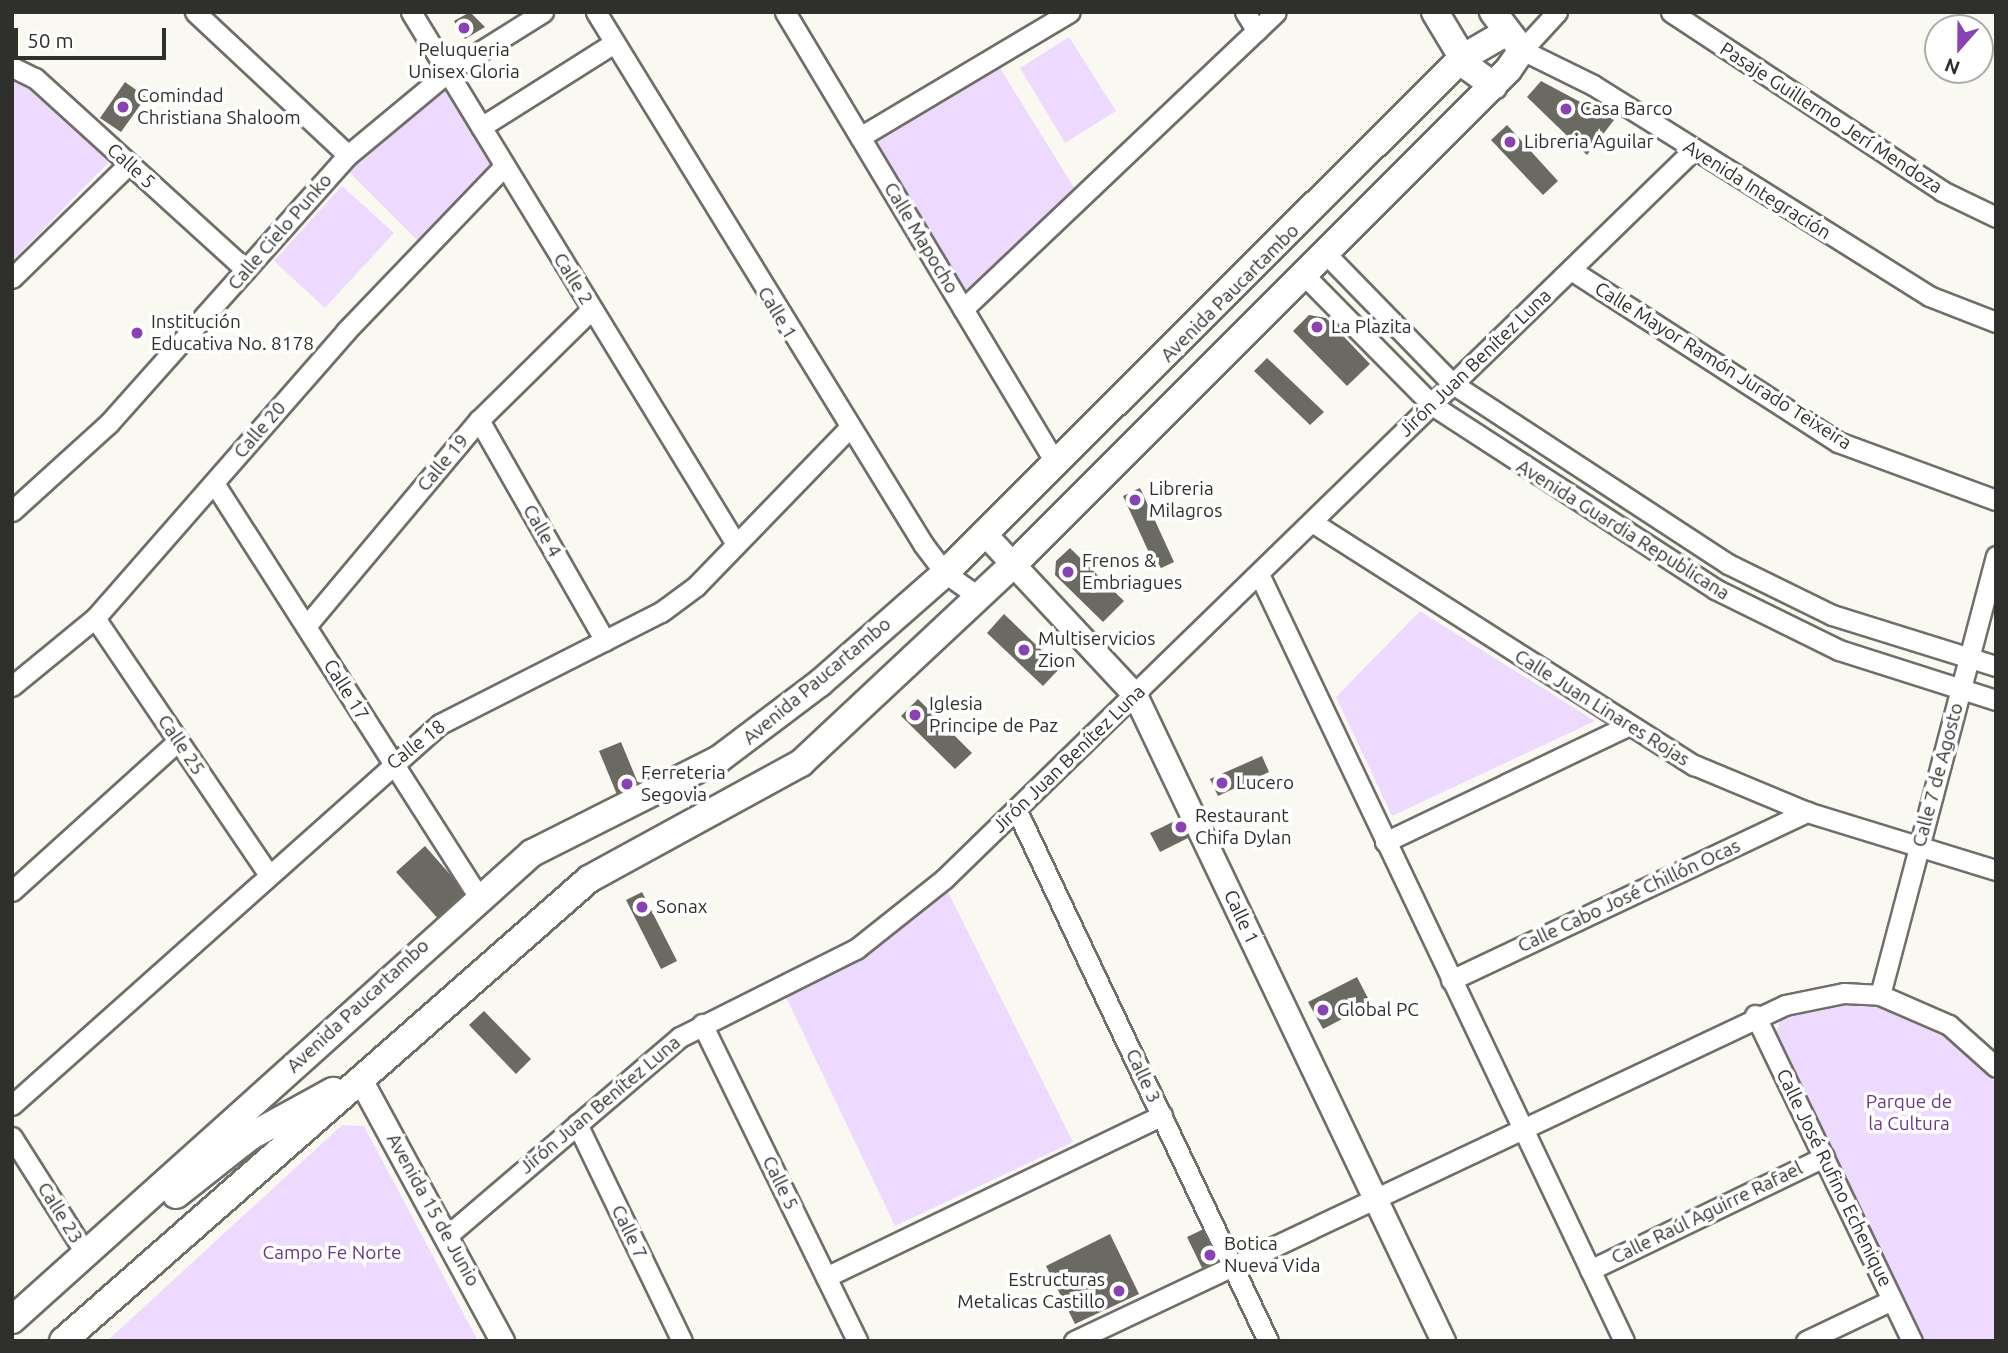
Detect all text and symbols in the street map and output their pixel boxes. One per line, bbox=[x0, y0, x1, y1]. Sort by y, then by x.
scale bar bbox=[18, 14, 170, 58]
north arrow bbox=[1924, 14, 1994, 84]
marker: Peluqueria Unisex Gloria bbox=[456, 20, 472, 36]
text: 50 m bbox=[27, 28, 74, 52]
street label: Pasaje Guillermo Jerí Mendoza bbox=[1716, 38, 1946, 198]
place label: Peluqueria Unisex Gloria bbox=[408, 39, 520, 83]
text: N bbox=[1942, 54, 1963, 80]
place label: Comindad Christiana Shaloom bbox=[137, 85, 301, 129]
place label: Casa Barco bbox=[1580, 98, 1673, 120]
marker: Comindad Christiana Shaloom bbox=[115, 99, 131, 115]
marker: Casa Barco bbox=[1558, 101, 1574, 117]
place label: Libreria Aguilar bbox=[1524, 131, 1654, 153]
marker: Libreria Aguilar bbox=[1502, 134, 1518, 150]
street label: Avenida Integración bbox=[1679, 135, 1835, 245]
street label: Calle 5 bbox=[102, 138, 160, 194]
street label: Calle Cielo Punko bbox=[223, 169, 337, 295]
street label: Calle Mapocho bbox=[879, 178, 963, 298]
street label: Avenida Paucartambo bbox=[1156, 219, 1304, 367]
street label: Calle 2 bbox=[548, 249, 598, 309]
street label: Calle Mayor Ramón Jurado Teixeira bbox=[1590, 277, 1856, 455]
street label: Calle 1 bbox=[753, 283, 801, 343]
street label: Jirón Juan Benítez Luna bbox=[1394, 284, 1556, 442]
place label: Institución Educativa No. 8178 bbox=[151, 311, 314, 355]
place label: La Plazita bbox=[1331, 316, 1412, 338]
marker: La Plazita bbox=[1309, 319, 1325, 335]
marker: Institución Educativa No. 8178 bbox=[129, 325, 145, 341]
street label: Calle 20 bbox=[229, 397, 291, 463]
street label: Calle 19 bbox=[413, 430, 473, 496]
street label: Avenida Guardia Republicana bbox=[1512, 455, 1734, 605]
place label: Libreria Milagros bbox=[1149, 478, 1222, 522]
marker: Libreria Milagros bbox=[1127, 492, 1143, 508]
street label: Calle 4 bbox=[518, 501, 566, 561]
place label: Frenos & Embriagues bbox=[1082, 550, 1182, 594]
marker: Frenos & Embriagues bbox=[1060, 564, 1076, 580]
street label: Avenida Paucartambo bbox=[738, 613, 896, 749]
place label: Multiservicios Zion bbox=[1038, 628, 1155, 672]
marker: Multiservicios Zion bbox=[1016, 642, 1032, 658]
street label: Calle Juan Linares Rojas bbox=[1510, 645, 1694, 771]
street label: Calle 17 bbox=[318, 655, 374, 725]
street label: Jirón Juan Benítez Luna bbox=[988, 680, 1150, 838]
place label: Iglesia Principe de Paz bbox=[929, 693, 1058, 737]
street label: Calle 7 de Agosto bbox=[1908, 700, 1968, 850]
marker: Iglesia Principe de Paz bbox=[907, 707, 923, 723]
street label: Calle 25 bbox=[153, 711, 209, 779]
street label: Calle 18 bbox=[382, 715, 450, 775]
place label: Ferreteria Segovia bbox=[641, 762, 726, 806]
place label: Lucero bbox=[1236, 772, 1294, 794]
marker: Lucero bbox=[1214, 775, 1230, 791]
marker: Ferreteria Segovia bbox=[619, 776, 635, 792]
place label: Restaurant Chifa Dylan bbox=[1195, 805, 1292, 849]
marker: Restaurant Chifa Dylan bbox=[1173, 819, 1189, 835]
street label: Calle Cabo José Chillón Ocas bbox=[1514, 834, 1744, 958]
street label: Calle 1 bbox=[1219, 886, 1263, 948]
place label: Sonax bbox=[656, 896, 707, 918]
marker: Sonax bbox=[634, 899, 650, 915]
street label: Avenida Paucartambo bbox=[282, 934, 434, 1078]
place label: Global PC bbox=[1337, 999, 1419, 1021]
marker: Global PC bbox=[1315, 1002, 1331, 1018]
street label: Jirón Juan Benítez Luna bbox=[515, 1031, 685, 1179]
street label: Calle 3 bbox=[1121, 1045, 1165, 1107]
street label: Calle José Rufino Echenique bbox=[1771, 1065, 1897, 1291]
park label: Parque de la Cultura bbox=[1866, 1091, 1952, 1135]
street label: Avenida 15 de Junio bbox=[382, 1130, 484, 1290]
street label: Calle 5 bbox=[757, 1152, 803, 1214]
street label: Calle Raúl Aguirre Rafael bbox=[1608, 1157, 1806, 1269]
street label: Calle 23 bbox=[32, 1178, 88, 1248]
street label: Calle 7 bbox=[606, 1201, 652, 1263]
place label: Botica Nueva Vida bbox=[1224, 1233, 1320, 1277]
park label: Campo Fe Norte bbox=[262, 1242, 402, 1264]
marker: Botica Nueva Vida bbox=[1202, 1247, 1218, 1263]
place label: Estructuras Metalicas Castillo bbox=[957, 1269, 1105, 1313]
marker: Estructuras Metalicas Castillo bbox=[1111, 1283, 1127, 1299]

